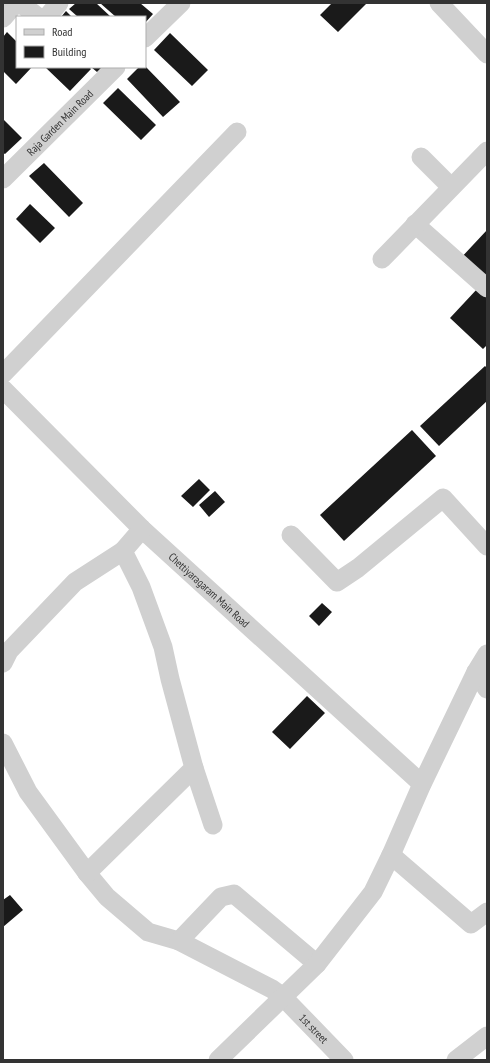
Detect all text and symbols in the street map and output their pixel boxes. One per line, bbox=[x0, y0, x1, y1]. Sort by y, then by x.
legend bbox=[16, 16, 146, 68]
text: Road bbox=[52, 24, 72, 39]
text: Building bbox=[52, 44, 87, 59]
street label: Raja Garden Main Road bbox=[24, 87, 96, 159]
street label: Chettiyaragaram Main Road bbox=[166, 550, 253, 631]
street label: 1st street bbox=[296, 1011, 331, 1046]

